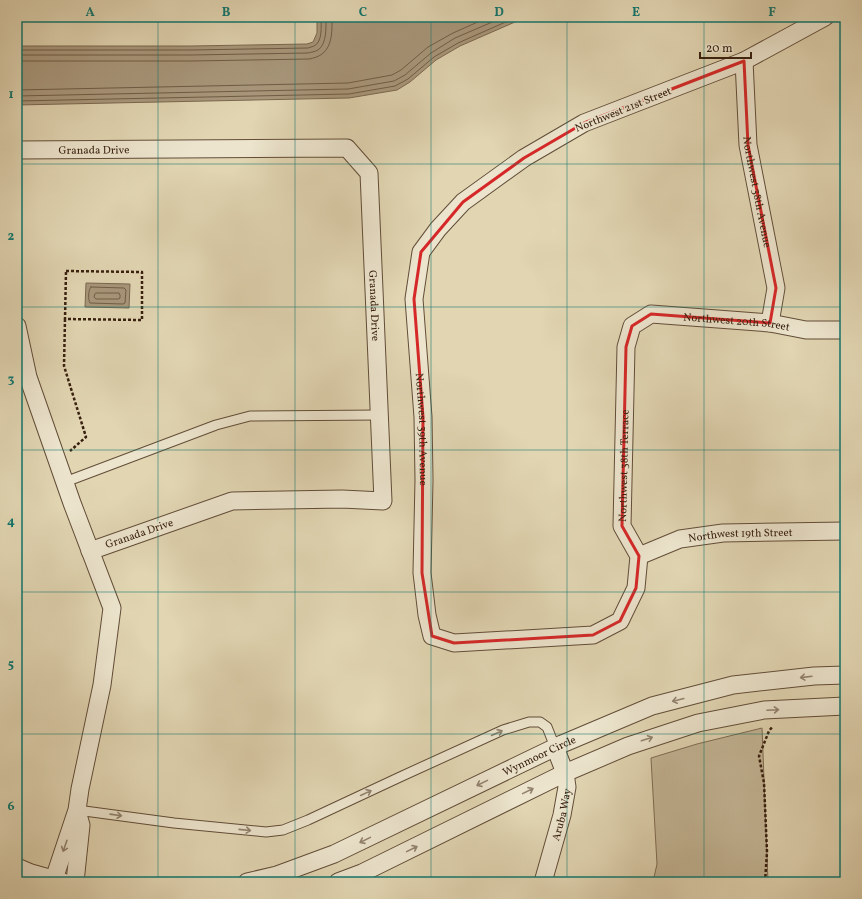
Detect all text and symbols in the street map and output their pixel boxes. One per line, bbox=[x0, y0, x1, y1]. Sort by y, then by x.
text: A bbox=[85, 4, 95, 22]
text: B bbox=[222, 4, 231, 22]
text: C bbox=[359, 4, 367, 22]
text: D bbox=[494, 4, 504, 22]
text: E bbox=[632, 4, 640, 22]
text: F bbox=[768, 4, 776, 22]
scale bar bbox=[700, 34, 751, 60]
text: 20 m bbox=[706, 41, 733, 57]
street label: Northwest 21st Street bbox=[573, 84, 674, 137]
text: 1 bbox=[8, 86, 14, 104]
street label: Northwest 38th Avenue bbox=[739, 136, 774, 249]
street label: Granada Drive bbox=[58, 143, 130, 159]
text: 2 bbox=[8, 228, 15, 246]
street label: Granada Drive bbox=[364, 270, 382, 341]
street label: Northwest 20th Street bbox=[683, 310, 791, 336]
text: 3 bbox=[8, 371, 15, 389]
street label: Northwest 39th Avenue bbox=[411, 373, 430, 486]
street label: Northwest 38th Terrace bbox=[616, 409, 634, 522]
text: 4 bbox=[7, 513, 15, 531]
street label: Granada Drive bbox=[104, 516, 175, 553]
street label: Northwest 19th Street bbox=[687, 526, 793, 547]
text: 5 bbox=[8, 656, 14, 674]
one-way arrow bbox=[800, 673, 813, 681]
one-way arrow bbox=[672, 696, 685, 704]
one-way arrow bbox=[766, 706, 779, 713]
one-way arrow bbox=[491, 728, 503, 736]
street label: Wynmoor Circle bbox=[500, 733, 579, 781]
one-way arrow bbox=[641, 735, 654, 742]
one-way arrow bbox=[476, 780, 488, 787]
one-way arrow bbox=[522, 787, 534, 794]
street label: Aruba Way bbox=[549, 787, 576, 843]
one-way arrow bbox=[360, 789, 372, 796]
text: 6 bbox=[7, 798, 15, 816]
one-way arrow bbox=[109, 811, 122, 819]
one-way arrow bbox=[238, 826, 251, 834]
one-way arrow bbox=[359, 837, 371, 844]
one-way arrow bbox=[61, 839, 68, 852]
one-way arrow bbox=[405, 845, 417, 852]

